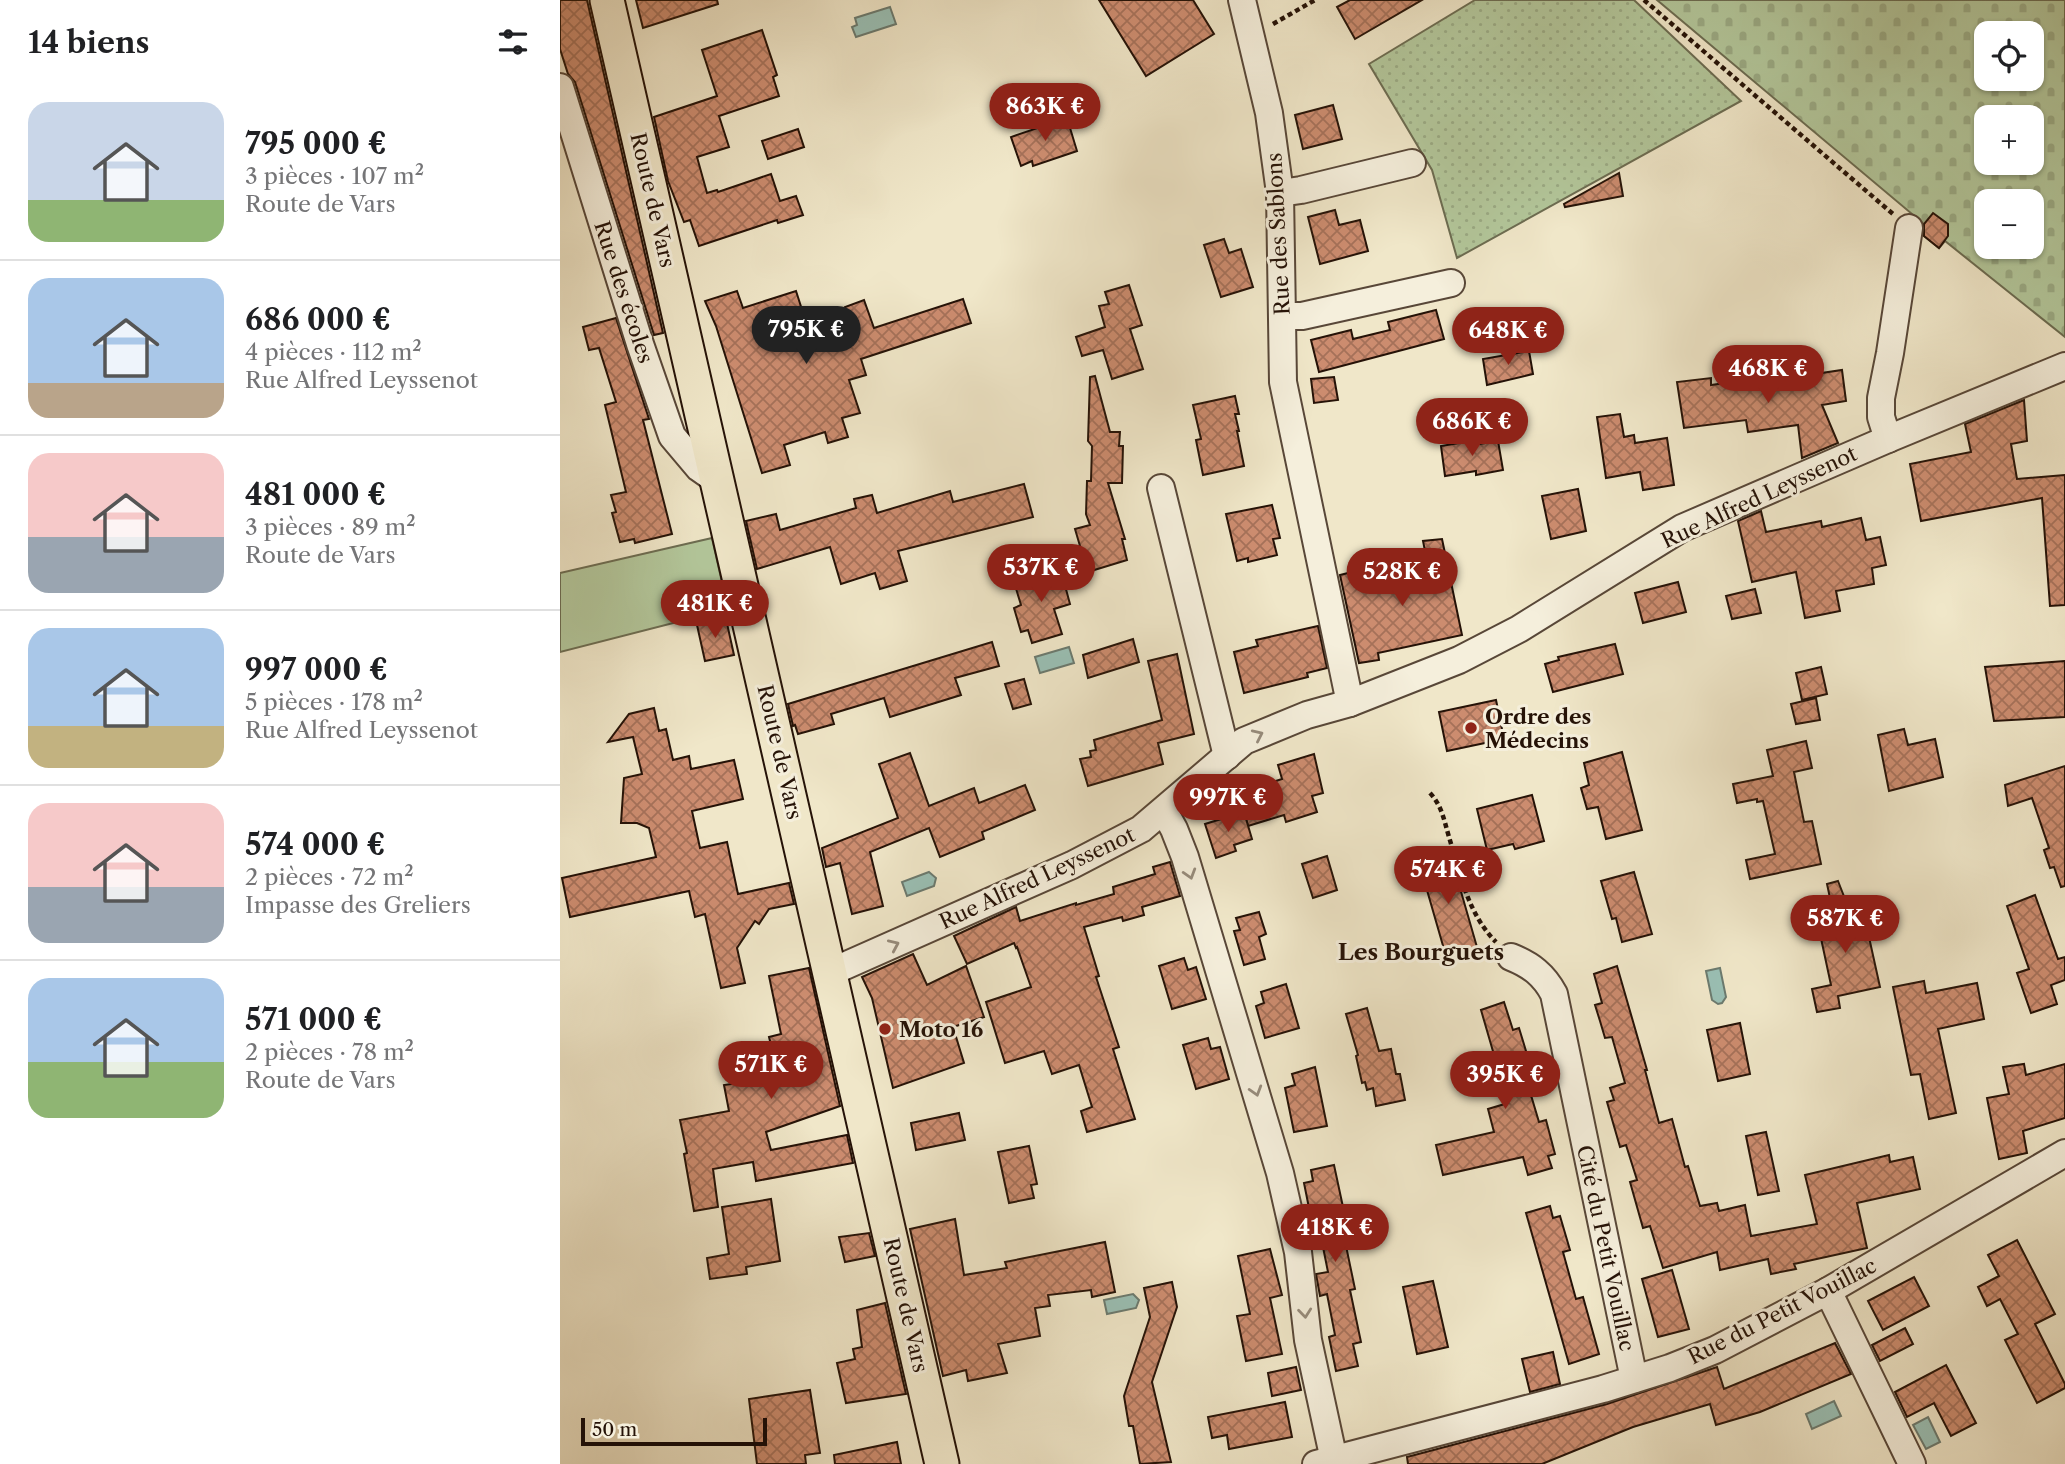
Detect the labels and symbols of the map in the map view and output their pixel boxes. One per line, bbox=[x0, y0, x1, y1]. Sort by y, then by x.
pin: 863K € bbox=[988, 83, 1102, 143]
street label: Route de Vars bbox=[625, 130, 681, 270]
street label: Rue des Sablons bbox=[1261, 152, 1295, 316]
street label: Rue des écoles bbox=[589, 218, 659, 366]
pin: 795K € bbox=[749, 306, 863, 366]
pin: 648K € bbox=[1451, 308, 1565, 367]
pin: 468K € bbox=[1711, 346, 1825, 405]
pin: 686K € bbox=[1415, 398, 1529, 458]
street label: Rue Alfred Leyssenot bbox=[1657, 440, 1861, 553]
pin: 537K € bbox=[984, 544, 1098, 604]
pin: 528K € bbox=[1345, 548, 1459, 608]
pin: 481K € bbox=[658, 580, 772, 640]
street label: Route de Vars bbox=[752, 682, 808, 822]
place label: Ordre des Médecins bbox=[1485, 704, 1591, 753]
marker: Ordre des Médecins bbox=[1463, 720, 1479, 736]
one-way arrow bbox=[1250, 729, 1263, 743]
pin: 997K € bbox=[1171, 774, 1285, 834]
street label: Rue Alfred Leyssenot bbox=[935, 821, 1139, 934]
pin: 574K € bbox=[1391, 846, 1505, 906]
one-way arrow bbox=[1182, 867, 1197, 879]
pin: 587K € bbox=[1788, 895, 1902, 955]
district label: Les Bourguets bbox=[1338, 938, 1504, 966]
one-way arrow bbox=[886, 939, 899, 953]
place label: Moto 16 bbox=[899, 1017, 983, 1042]
marker: Moto 16 bbox=[877, 1021, 893, 1037]
pin: 571K € bbox=[714, 1042, 828, 1101]
pin: 395K € bbox=[1448, 1052, 1562, 1111]
one-way arrow bbox=[1248, 1085, 1263, 1097]
street label: Cité du Petit Vouillac bbox=[1572, 1143, 1640, 1353]
pin: 418K € bbox=[1278, 1204, 1392, 1264]
street label: Route de Vars bbox=[878, 1235, 934, 1375]
street label: Rue du Petit Vouillac bbox=[1684, 1253, 1880, 1369]
one-way arrow bbox=[1297, 1307, 1312, 1319]
scale bar bbox=[581, 1415, 766, 1447]

